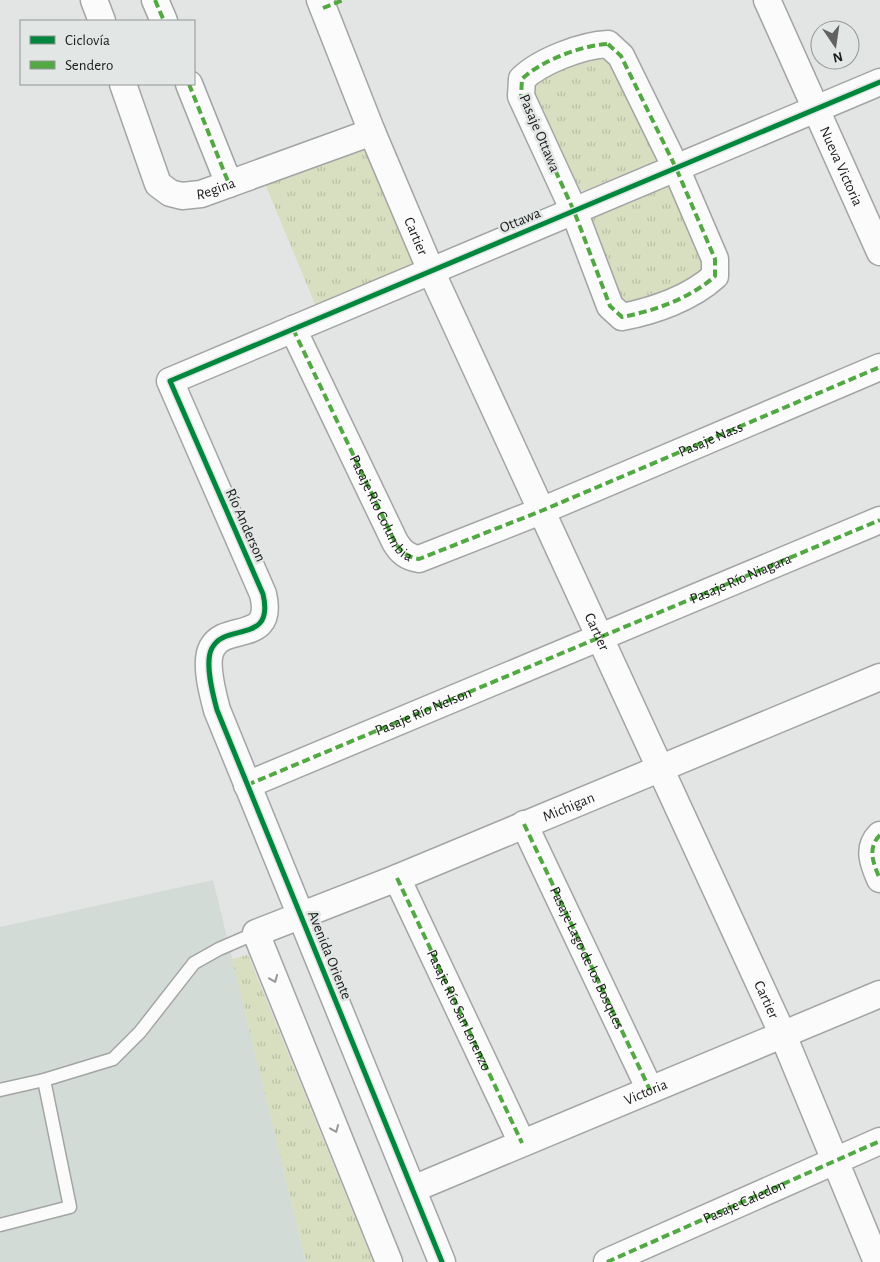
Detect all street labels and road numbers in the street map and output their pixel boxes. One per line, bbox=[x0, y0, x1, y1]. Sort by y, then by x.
street label: Pasaje Ottawa bbox=[516, 92, 563, 174]
street label: Nueva Victoria bbox=[817, 124, 865, 208]
street label: Regina bbox=[196, 175, 237, 202]
street label: Ottawa bbox=[498, 205, 543, 236]
street label: Cartier bbox=[401, 215, 430, 258]
street label: Pasaje Nass bbox=[676, 419, 745, 460]
street label: Pasaje Río Columbia bbox=[347, 453, 415, 565]
street label: Río Anderson bbox=[223, 486, 268, 564]
street label: Pasaje Río Niagara bbox=[688, 551, 794, 607]
street label: Cartier bbox=[582, 611, 612, 653]
street label: Pasaje Río Nelson bbox=[373, 685, 474, 739]
street label: Michigan bbox=[541, 790, 597, 824]
street label: Pasaje Lago de los Bosques bbox=[547, 884, 627, 1031]
street label: Avenida Oriente bbox=[305, 909, 354, 1002]
street label: Pasaje Río San Lorenzo bbox=[424, 947, 494, 1073]
street label: Cartier bbox=[751, 979, 781, 1021]
street label: Victoria bbox=[622, 1077, 670, 1108]
street label: Pasaje Caledon bbox=[701, 1177, 788, 1226]

